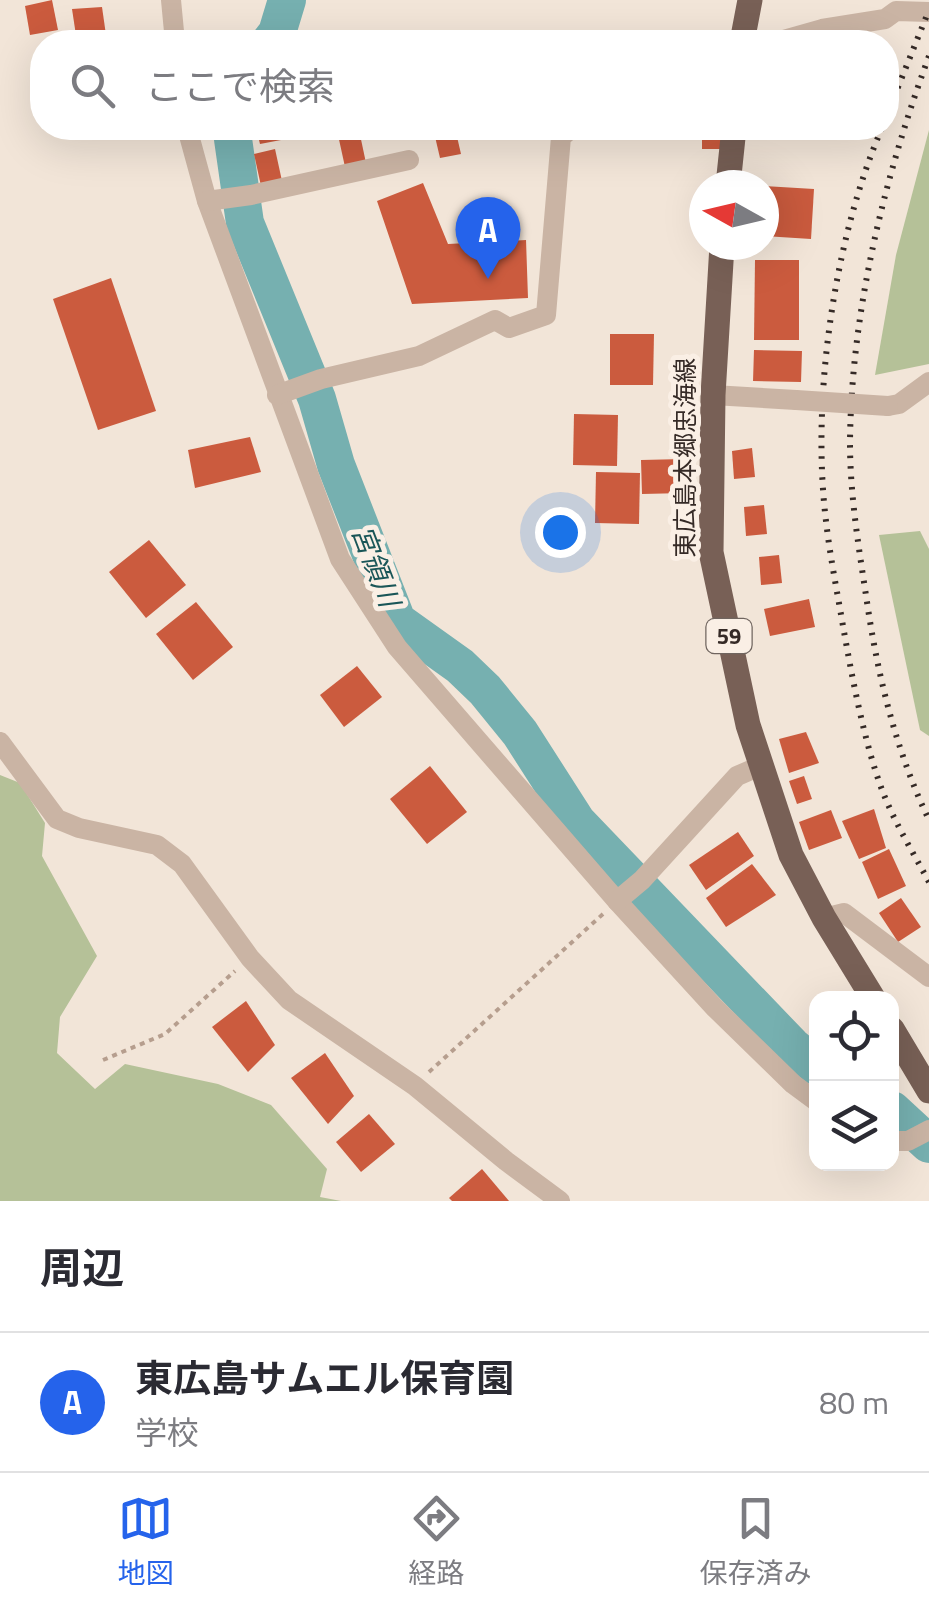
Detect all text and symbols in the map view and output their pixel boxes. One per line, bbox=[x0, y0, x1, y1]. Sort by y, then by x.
search box bbox=[30, 30, 899, 140]
text: ここで検索 bbox=[145, 57, 335, 115]
icon: search bbox=[65, 58, 120, 113]
north arrow bbox=[689, 170, 779, 260]
pin: A bbox=[456, 196, 520, 279]
street label: 東広島本郷忠海線 bbox=[666, 358, 704, 558]
your location bbox=[535, 507, 586, 558]
water label: 宮領川 bbox=[341, 519, 413, 616]
road number: 59 bbox=[706, 619, 752, 653]
map controls bbox=[809, 991, 899, 1171]
button: locate bbox=[809, 991, 899, 1081]
button: layers bbox=[809, 1081, 899, 1171]
text: 周辺 bbox=[40, 1235, 124, 1299]
text: 東広島サムエル保育園 bbox=[135, 1349, 514, 1407]
text: A bbox=[63, 1378, 82, 1426]
text: 80 m bbox=[819, 1378, 889, 1426]
text: 学校 bbox=[135, 1408, 199, 1456]
tab: 地図 bbox=[117, 1491, 174, 1594]
tab: 経路 bbox=[408, 1491, 465, 1594]
tab: 保存済み bbox=[699, 1491, 812, 1594]

